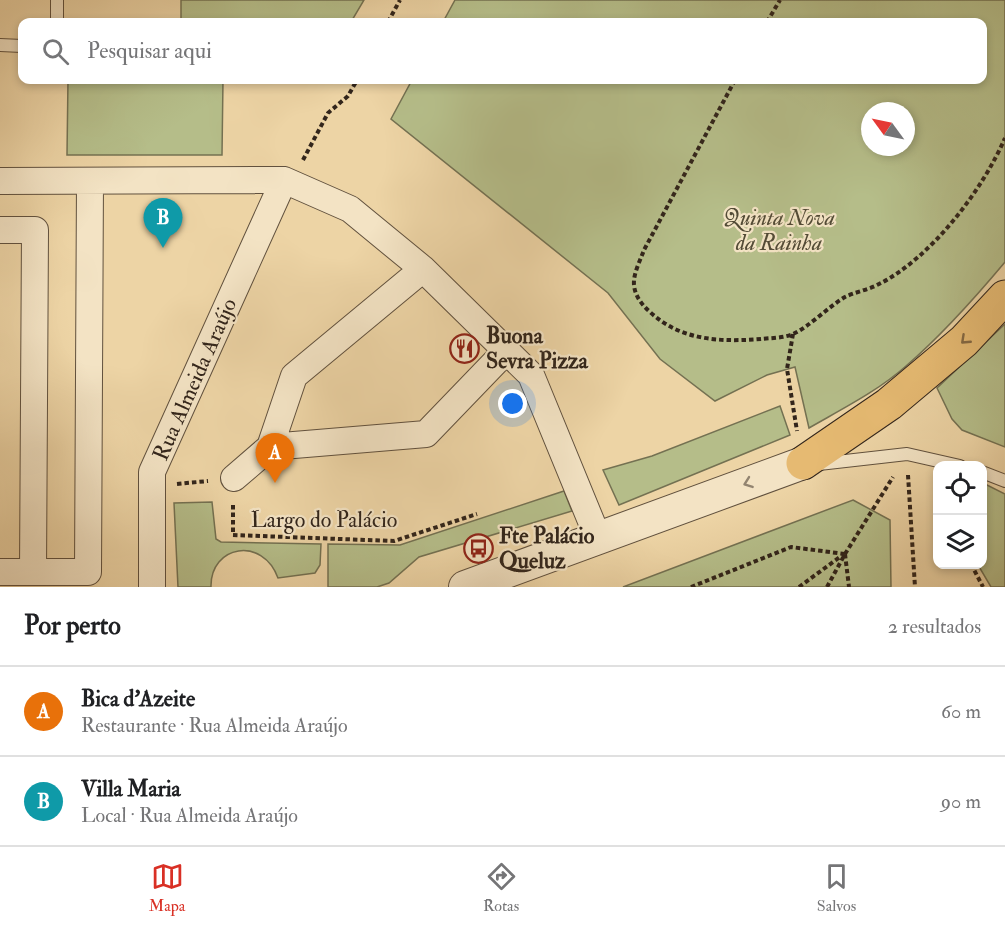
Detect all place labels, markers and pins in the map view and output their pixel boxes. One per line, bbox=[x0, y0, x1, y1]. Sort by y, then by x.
pin: B bbox=[144, 198, 182, 248]
place label: Buona Sevra Pizza bbox=[486, 322, 589, 375]
restaurant icon: Buona Sevra Pizza bbox=[449, 332, 481, 364]
pin: A bbox=[256, 434, 294, 483]
place label: Fte Palácio Queluz bbox=[499, 522, 595, 575]
bus stop icon: Fte Palácio Queluz bbox=[462, 532, 494, 564]

